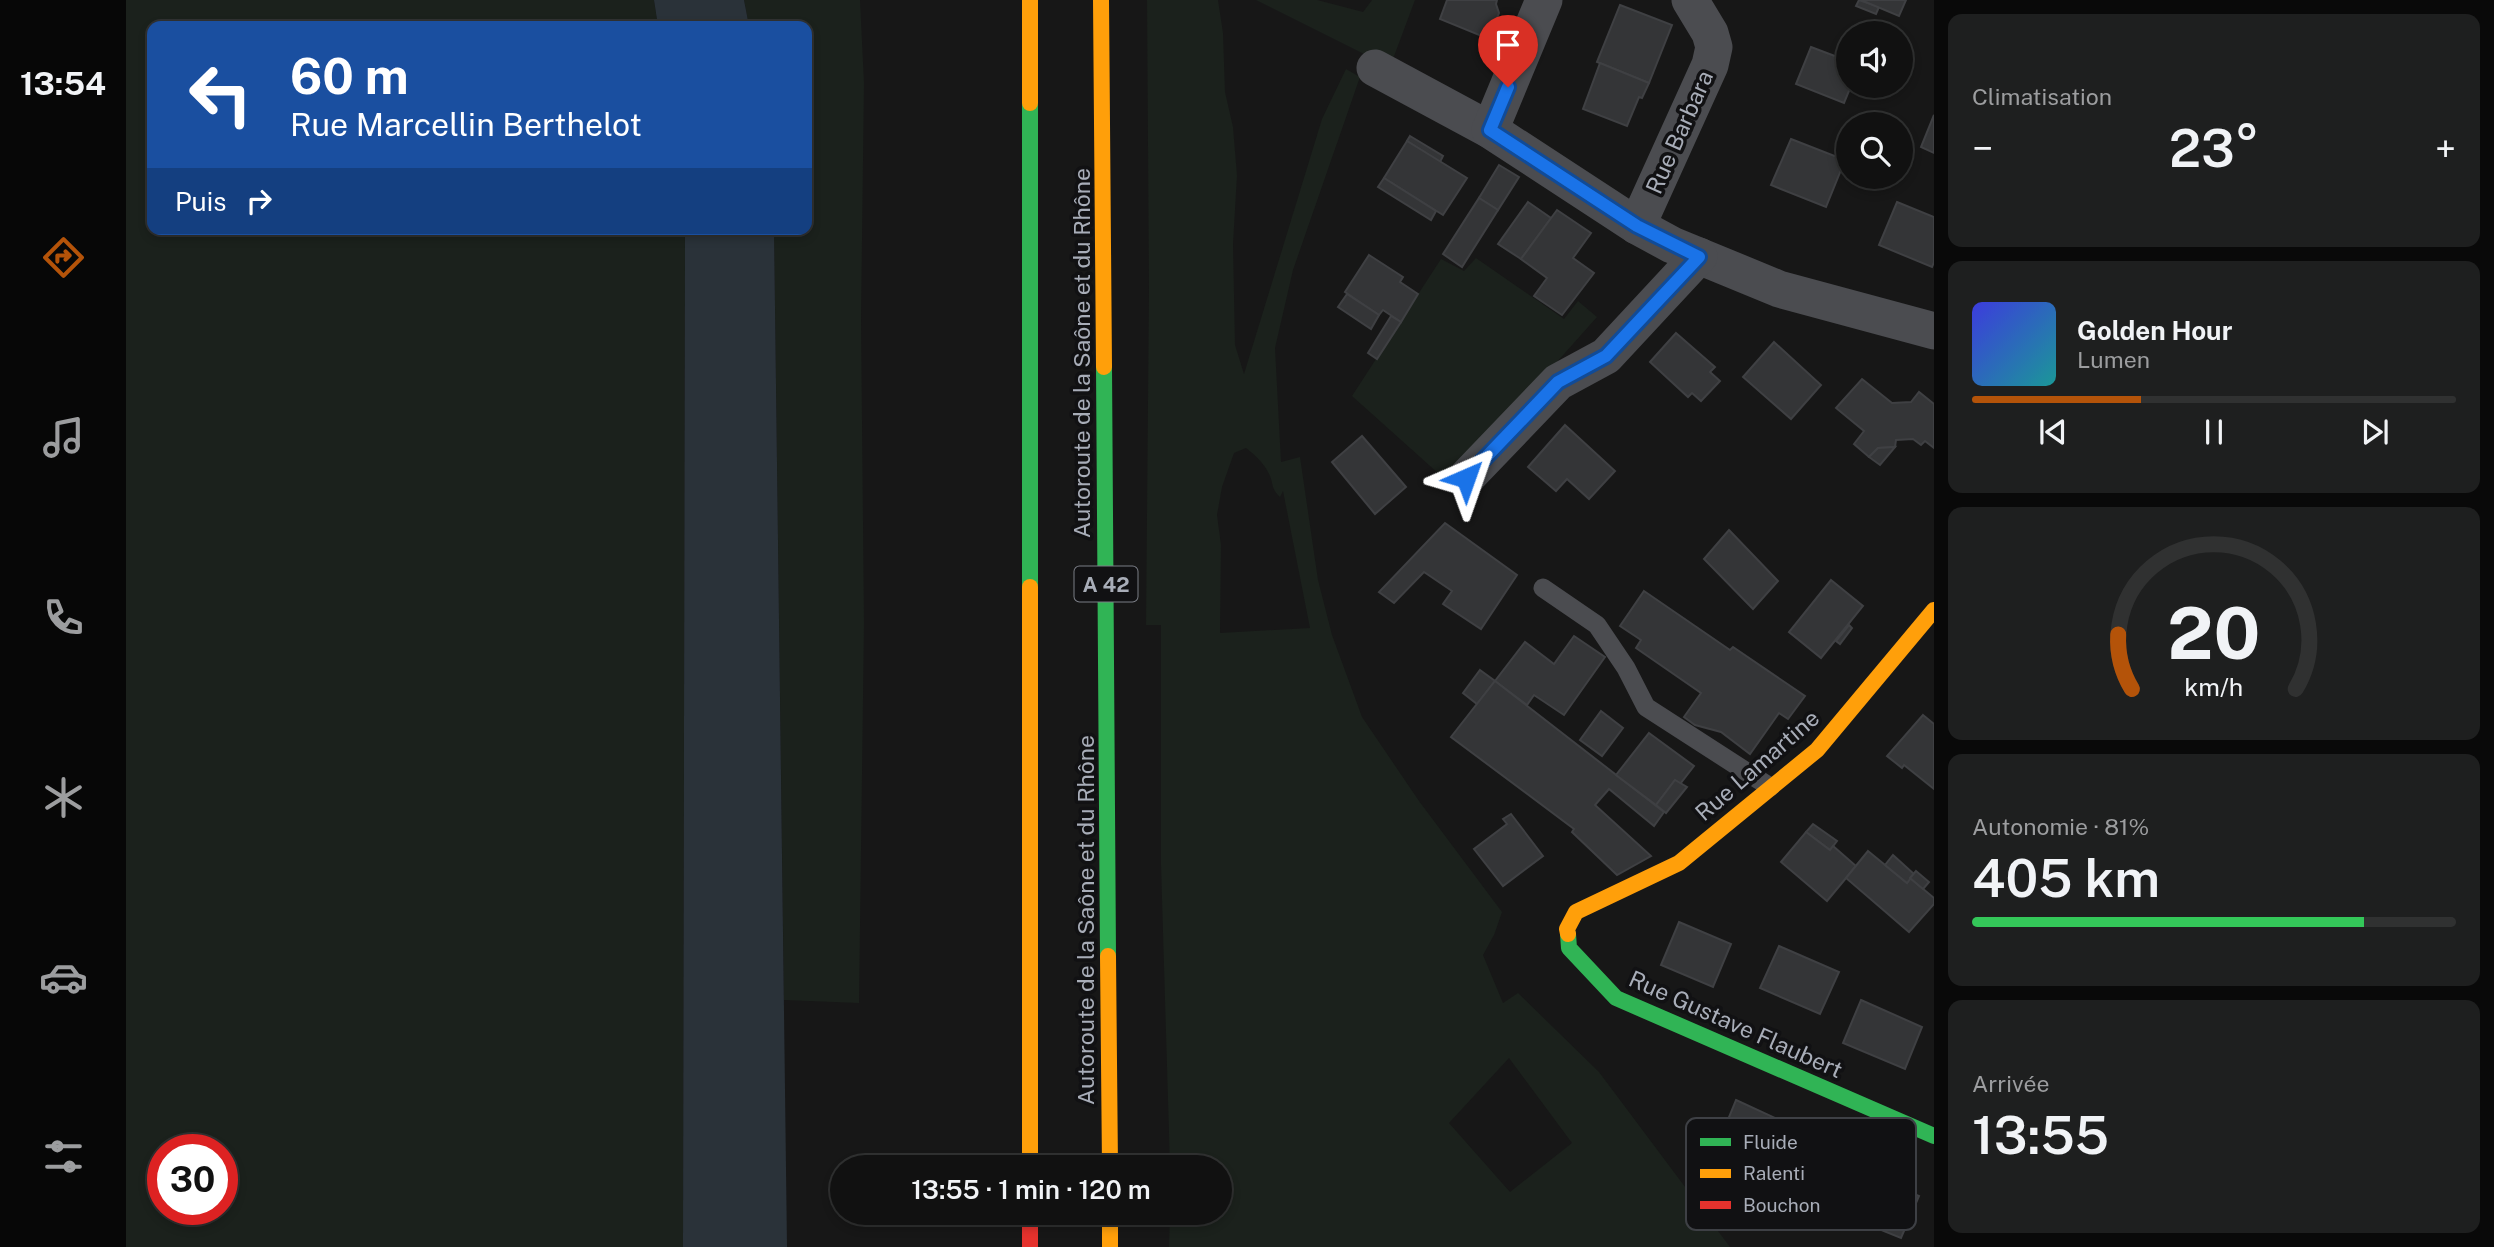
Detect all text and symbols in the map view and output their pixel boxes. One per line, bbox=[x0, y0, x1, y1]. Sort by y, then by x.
pin bbox=[1478, 15, 1538, 87]
map controls bbox=[1836, 21, 1913, 189]
button: sound bbox=[1836, 21, 1913, 98]
icon: arrive bbox=[1489, 26, 1527, 64]
text: 60 m bbox=[290, 47, 409, 105]
icon: left bbox=[175, 49, 266, 140]
text: 13:54 bbox=[20, 65, 106, 102]
street label: Rue Barbara bbox=[1640, 66, 1718, 198]
text: Climatisation bbox=[1972, 83, 2112, 110]
text: Rue Marcellin Berthelot bbox=[290, 106, 642, 143]
button: search bbox=[1836, 112, 1913, 189]
text: 23° bbox=[2169, 118, 2259, 179]
text: − bbox=[1972, 126, 1993, 171]
text: + bbox=[2435, 126, 2456, 171]
street label: Autoroute de la Saône et du Rhône bbox=[1068, 168, 1095, 538]
icon: right bbox=[240, 182, 278, 220]
text: Puis bbox=[175, 186, 226, 217]
icon: directions bbox=[39, 233, 88, 282]
text: Golden Hour bbox=[2077, 315, 2232, 346]
text: Lumen bbox=[2077, 346, 2150, 373]
icon: music bbox=[39, 413, 88, 462]
icon: previous bbox=[2034, 413, 2072, 451]
icon: pause bbox=[2195, 413, 2233, 451]
icon: next bbox=[2356, 413, 2394, 451]
position arrow bbox=[1429, 441, 1503, 515]
road number: A 42 bbox=[1074, 566, 1138, 602]
text: 20 bbox=[2167, 591, 2261, 676]
icon: phone bbox=[39, 593, 88, 642]
text: km/h bbox=[2185, 672, 2243, 702]
street label: Rue Lamartine bbox=[1690, 704, 1824, 826]
street label: Autoroute de la Saône et du Rhône bbox=[1072, 735, 1099, 1105]
icon: climate bbox=[39, 773, 88, 822]
text: Autonomie · 81% bbox=[1972, 813, 2149, 840]
text: 405 km bbox=[1972, 848, 2160, 909]
icon: car bbox=[39, 953, 88, 1002]
street label: Rue Gustave Flaubert bbox=[1625, 965, 1847, 1083]
text: Arrivée bbox=[1972, 1070, 2049, 1097]
text: 13:55 bbox=[1972, 1105, 2109, 1166]
legend bbox=[1686, 1118, 1916, 1230]
text: Fluide bbox=[1743, 1131, 1798, 1153]
icon: filters bbox=[39, 1132, 88, 1181]
speed limit sign: 30 bbox=[147, 1134, 238, 1225]
text: Ralenti bbox=[1743, 1162, 1805, 1184]
text: 13:55 · 1 min · 120 m bbox=[911, 1174, 1151, 1205]
text: Bouchon bbox=[1743, 1194, 1820, 1216]

